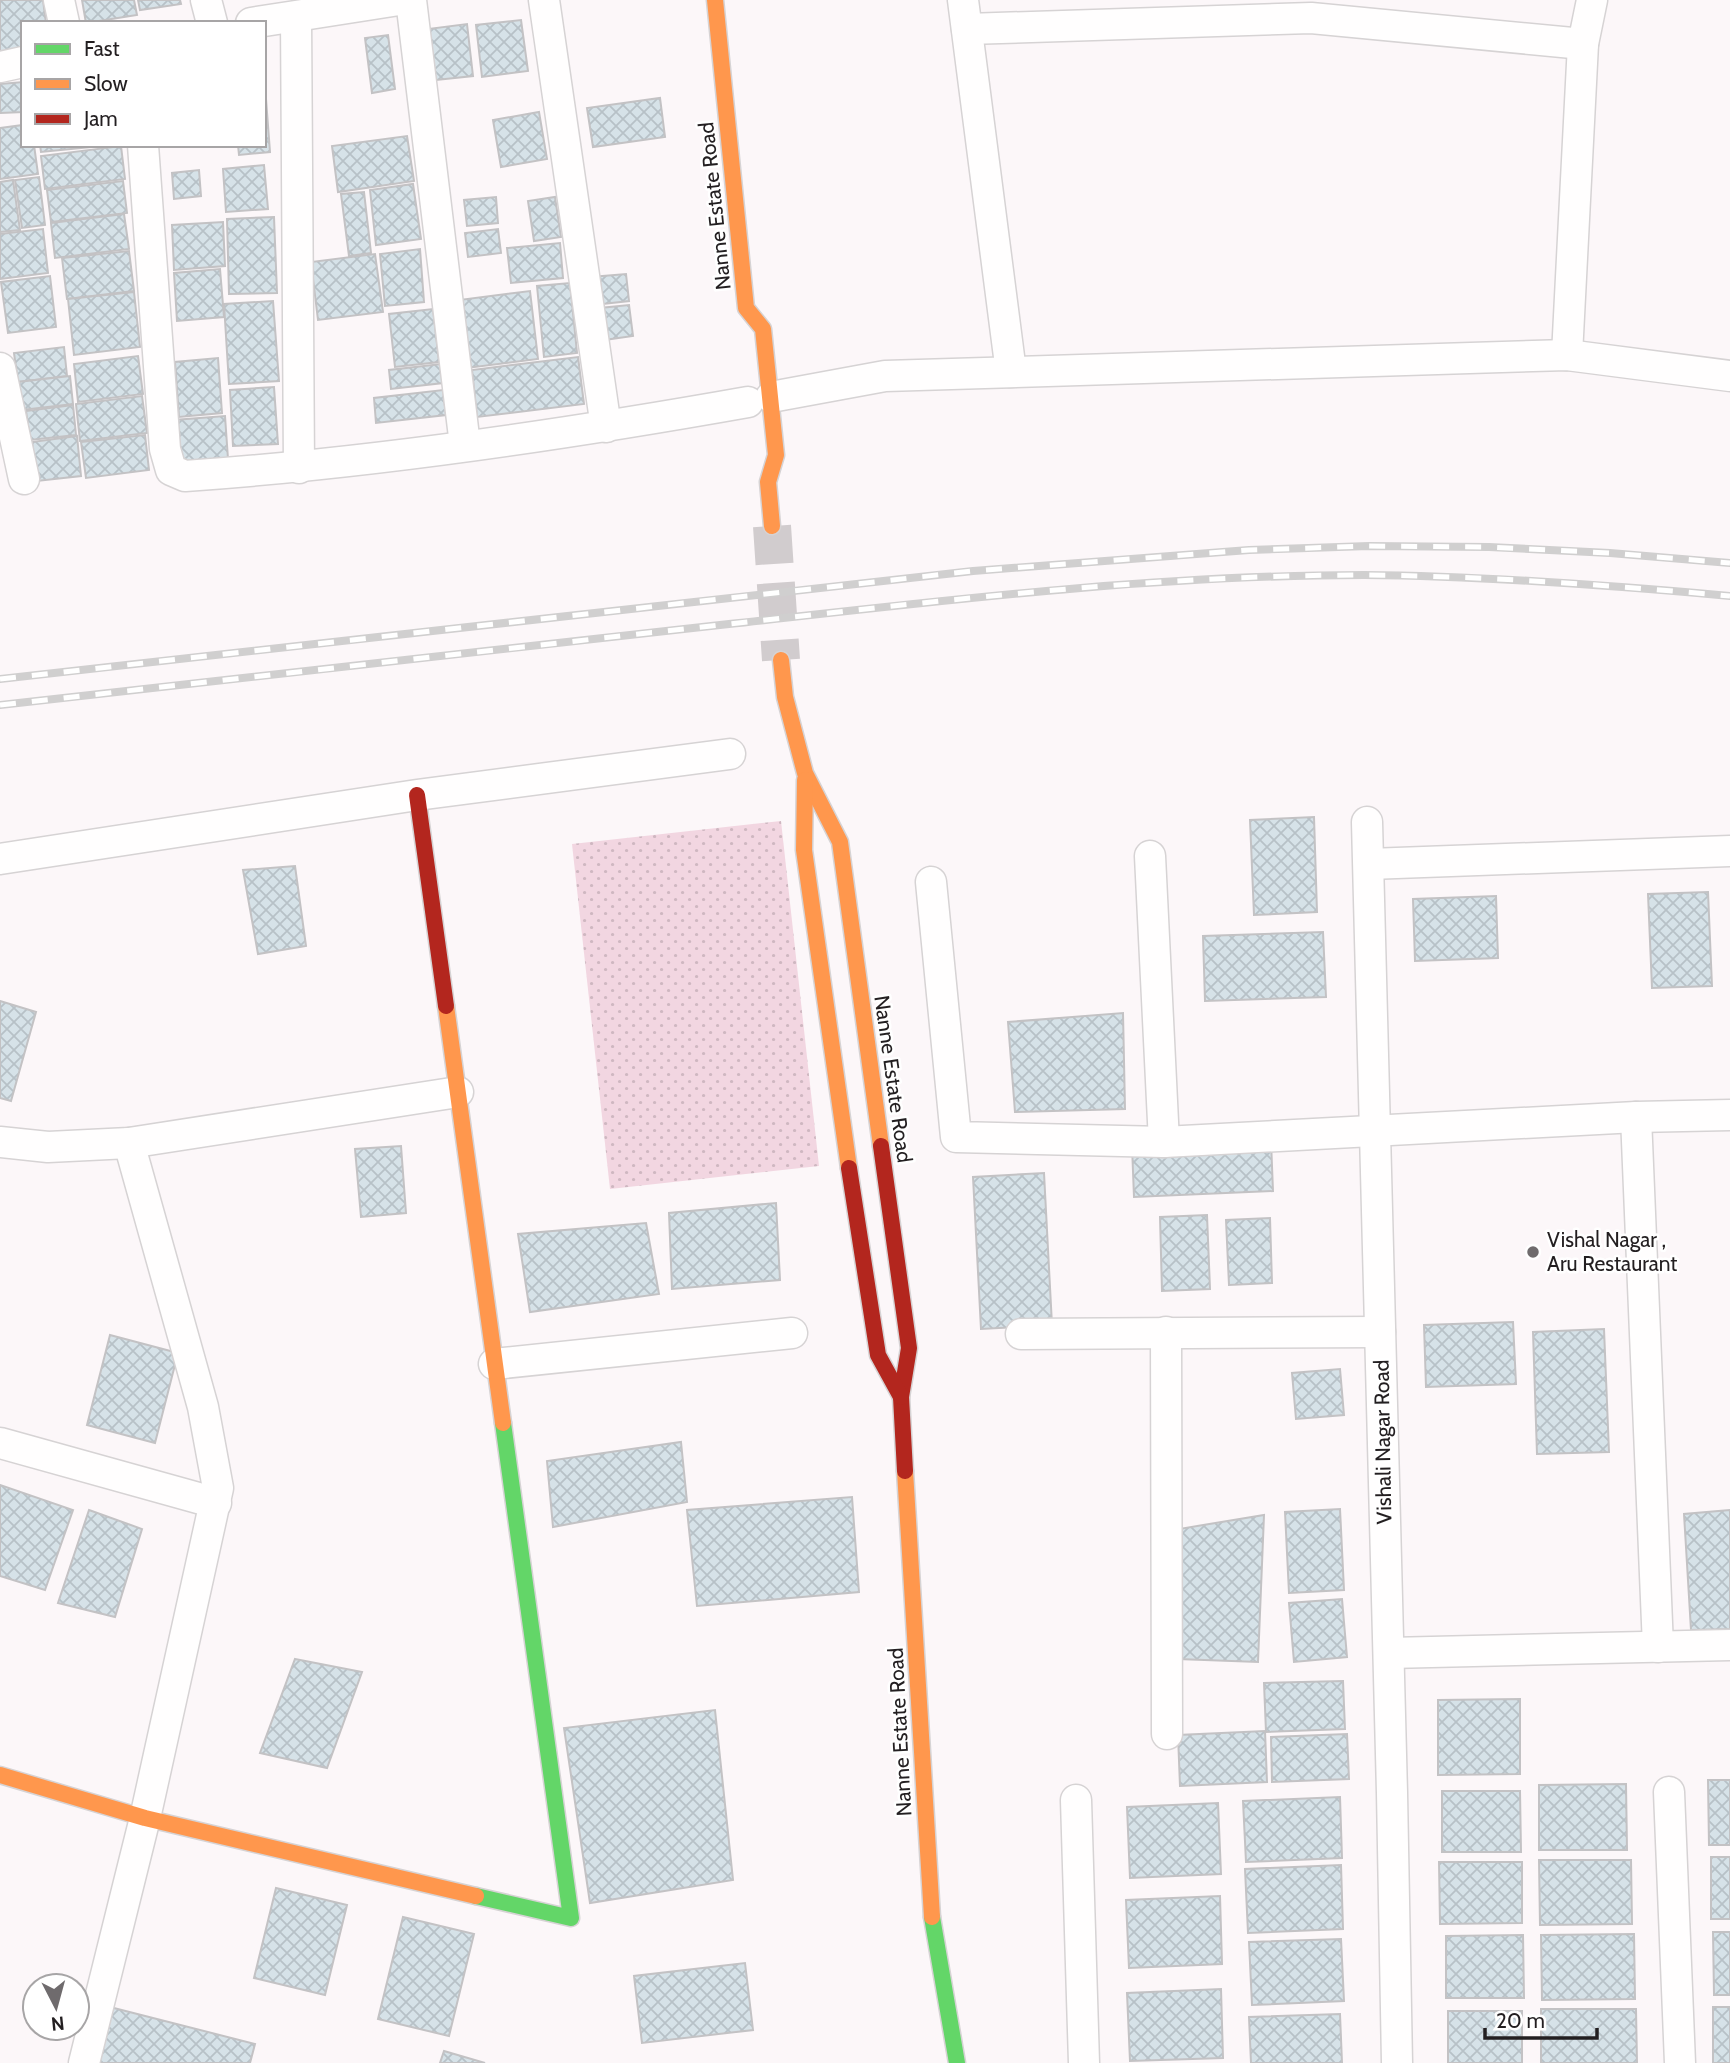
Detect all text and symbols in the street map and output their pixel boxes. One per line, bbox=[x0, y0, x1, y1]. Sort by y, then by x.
legend bbox=[21, 21, 266, 147]
text: Fast bbox=[84, 36, 120, 61]
text: Slow bbox=[84, 71, 128, 96]
text: Jam bbox=[83, 106, 118, 131]
street label: Nanne Estate Road bbox=[693, 121, 736, 291]
street label: Nanne Estate Road bbox=[869, 994, 918, 1164]
place label: Vishal Nagar , Aru Restaurant bbox=[1547, 1227, 1677, 1276]
marker: Vishal Nagar , Aru Restaurant bbox=[1525, 1244, 1541, 1260]
street label: Vishali Nagar Road bbox=[1369, 1360, 1396, 1525]
street label: Nanne Estate Road bbox=[883, 1647, 916, 1817]
north arrow bbox=[21, 1972, 91, 2042]
scale bar bbox=[1485, 1996, 1597, 2040]
text: 20 m bbox=[1496, 2008, 1545, 2033]
text: N bbox=[50, 2011, 66, 2036]

